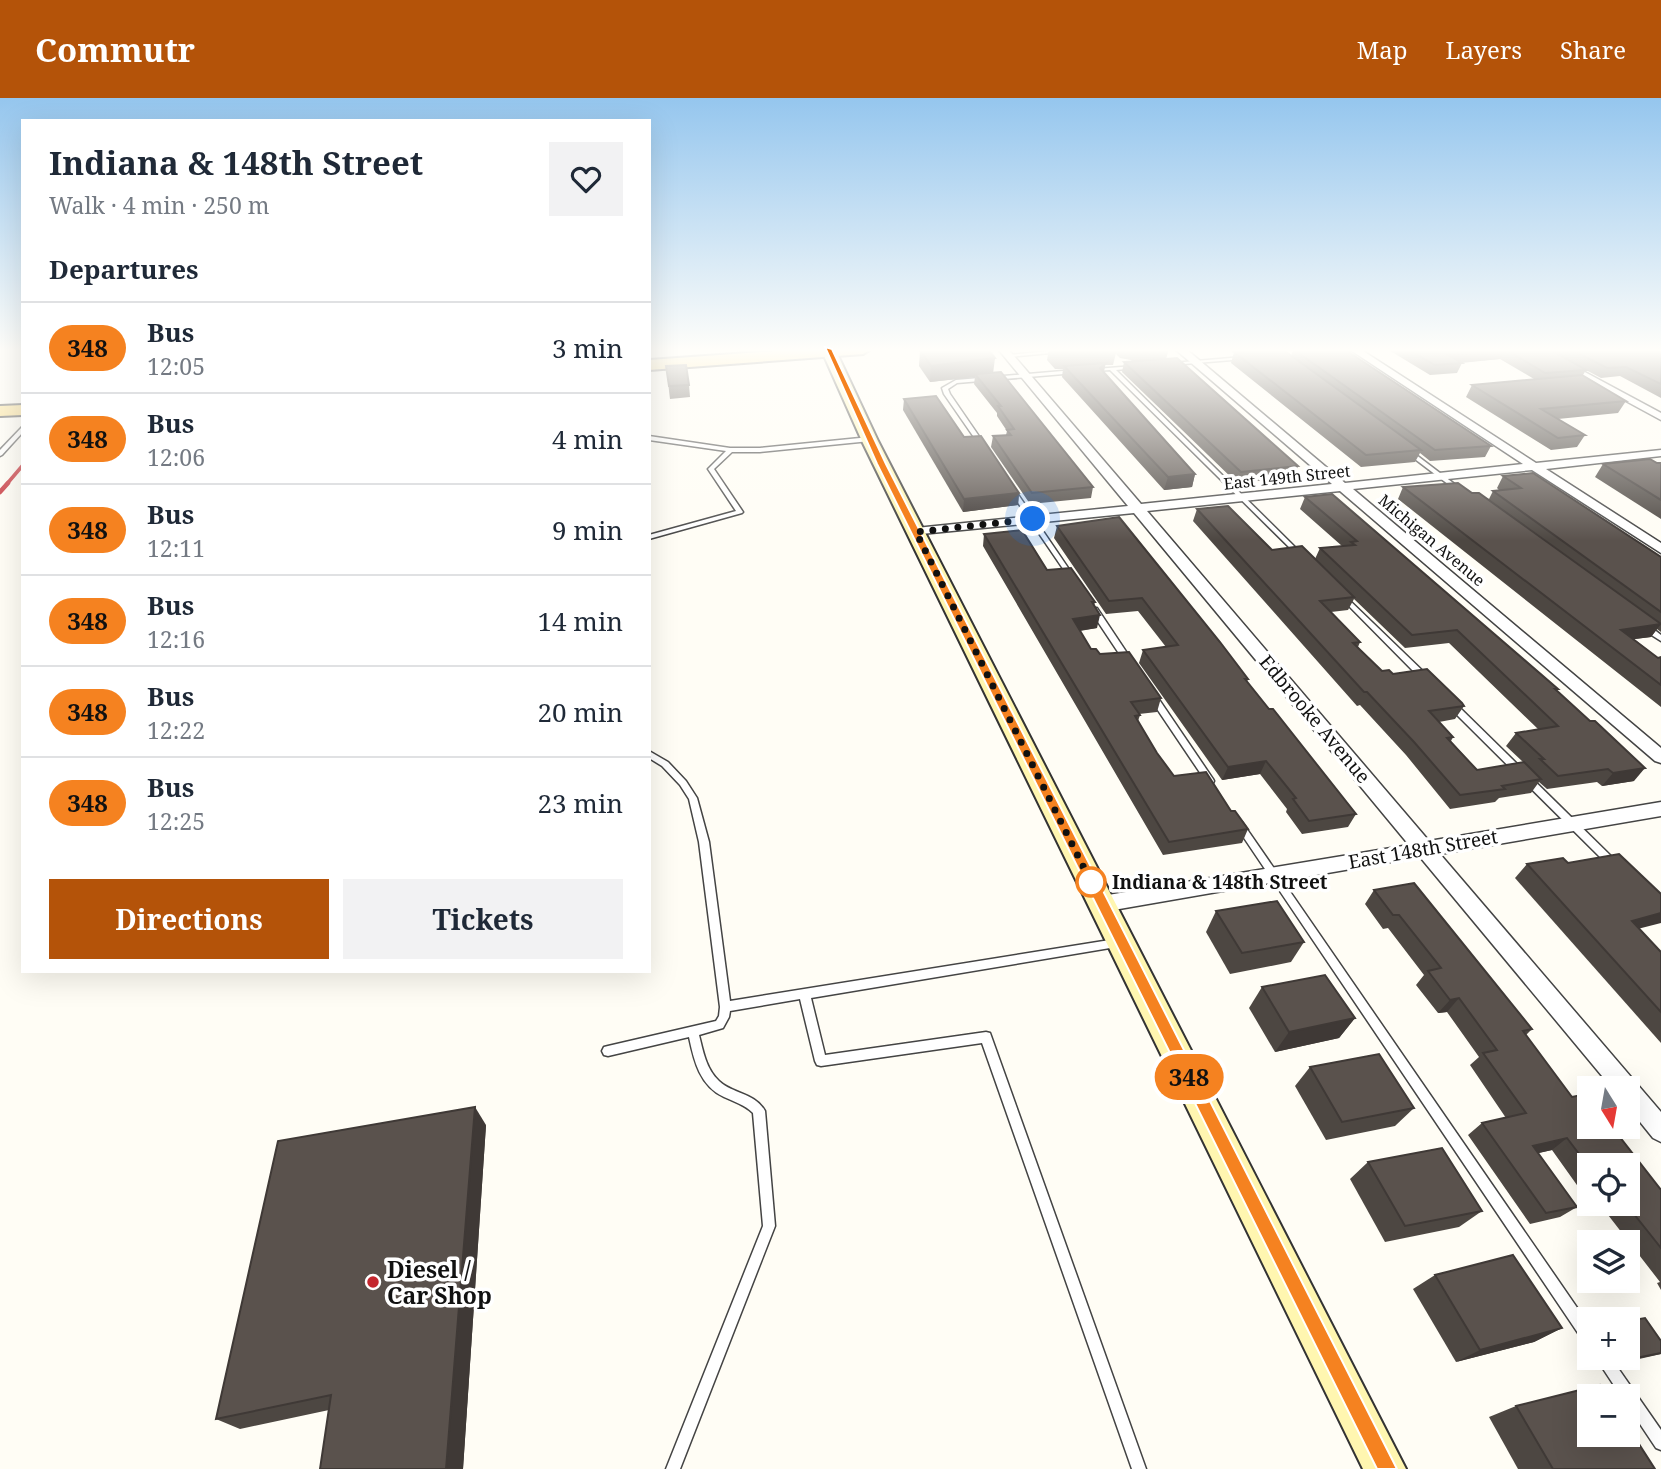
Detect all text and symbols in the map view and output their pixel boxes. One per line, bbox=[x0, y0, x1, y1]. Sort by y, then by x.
text: Commutr bbox=[35, 27, 195, 72]
text: Map bbox=[1357, 33, 1408, 66]
text: Layers bbox=[1446, 33, 1522, 66]
text: Share bbox=[1560, 33, 1626, 66]
text: Indiana & 148th Street bbox=[49, 140, 423, 185]
button: heart bbox=[549, 142, 623, 216]
text: Walk · 4 min · 250 m bbox=[49, 189, 269, 221]
text: Departures bbox=[49, 251, 199, 287]
text: Bus bbox=[147, 314, 194, 350]
text: 3 min bbox=[552, 330, 623, 366]
text: 348 bbox=[67, 331, 108, 364]
text: 12:05 bbox=[147, 350, 205, 382]
text: Bus bbox=[147, 405, 194, 441]
text: 4 min bbox=[552, 421, 623, 457]
text: 348 bbox=[67, 422, 108, 455]
text: 12:06 bbox=[147, 441, 205, 473]
street label: East 149th Street bbox=[1222, 459, 1352, 495]
street label: Michigan Avenue bbox=[1374, 489, 1490, 591]
text: Bus bbox=[147, 496, 194, 532]
your location bbox=[1015, 501, 1050, 536]
text: 9 min bbox=[552, 512, 623, 548]
text: 348 bbox=[67, 513, 108, 546]
text: 12:11 bbox=[147, 532, 205, 564]
text: Bus bbox=[147, 587, 194, 623]
text: 14 min bbox=[538, 603, 623, 639]
text: 348 bbox=[67, 604, 108, 637]
text: 12:16 bbox=[147, 623, 205, 655]
street label: Edbrooke Avenue bbox=[1254, 649, 1376, 789]
text: Bus bbox=[147, 678, 194, 714]
text: 20 min bbox=[538, 694, 623, 730]
text: 348 bbox=[67, 695, 108, 728]
text: 12:22 bbox=[147, 714, 205, 746]
text: Bus bbox=[147, 769, 194, 805]
text: 23 min bbox=[538, 785, 623, 821]
text: 348 bbox=[67, 786, 108, 819]
text: 12:25 bbox=[147, 805, 205, 837]
street label: East 148th Street bbox=[1346, 823, 1500, 875]
marker: Indiana & 148th Street bbox=[1076, 867, 1106, 897]
place label: Indiana & 148th Street bbox=[1112, 869, 1328, 895]
button: Directions bbox=[49, 879, 329, 959]
button: Tickets bbox=[343, 879, 623, 959]
line badge: 348 bbox=[1149, 1054, 1229, 1100]
text: 348 bbox=[1169, 1060, 1209, 1093]
north arrow bbox=[1577, 1076, 1640, 1139]
map controls bbox=[1577, 1076, 1640, 1447]
button: locate bbox=[1577, 1153, 1640, 1216]
button: layers bbox=[1577, 1230, 1640, 1293]
place label: Diesel / Car Shop bbox=[387, 1253, 492, 1311]
marker: Diesel / Car Shop bbox=[365, 1274, 381, 1290]
button: + bbox=[1577, 1307, 1640, 1370]
button: − bbox=[1577, 1384, 1640, 1447]

